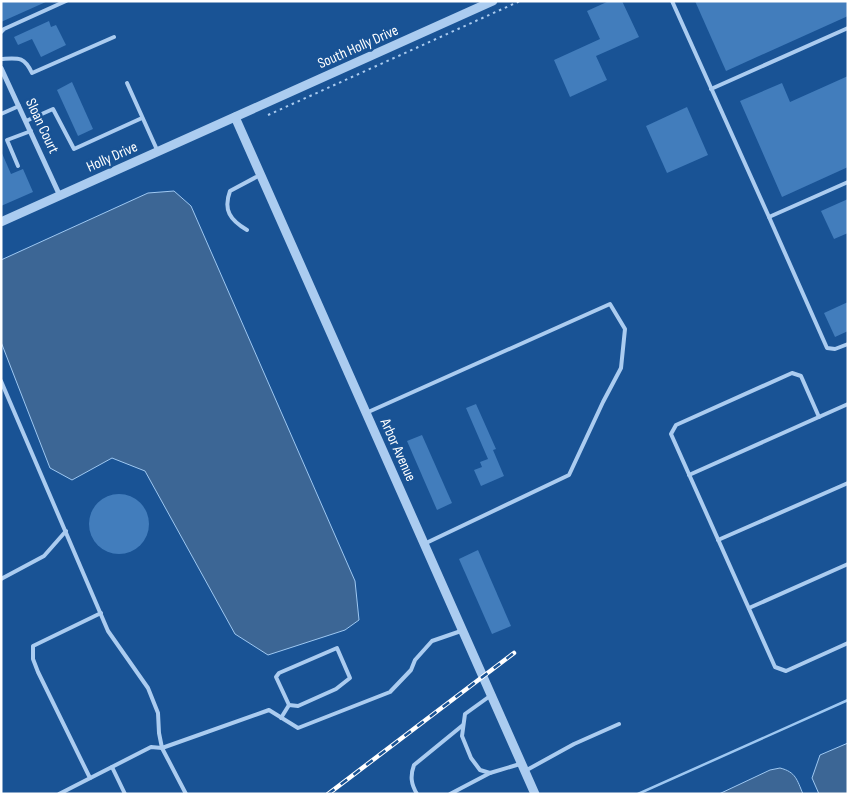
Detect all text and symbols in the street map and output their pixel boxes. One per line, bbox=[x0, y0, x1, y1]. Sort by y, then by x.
street label: South Holly Drive bbox=[315, 21, 401, 73]
street label: Sloan Court bbox=[21, 95, 63, 157]
street label: Holly Drive bbox=[84, 137, 140, 177]
street label: Arbor Avenue bbox=[375, 415, 420, 484]

